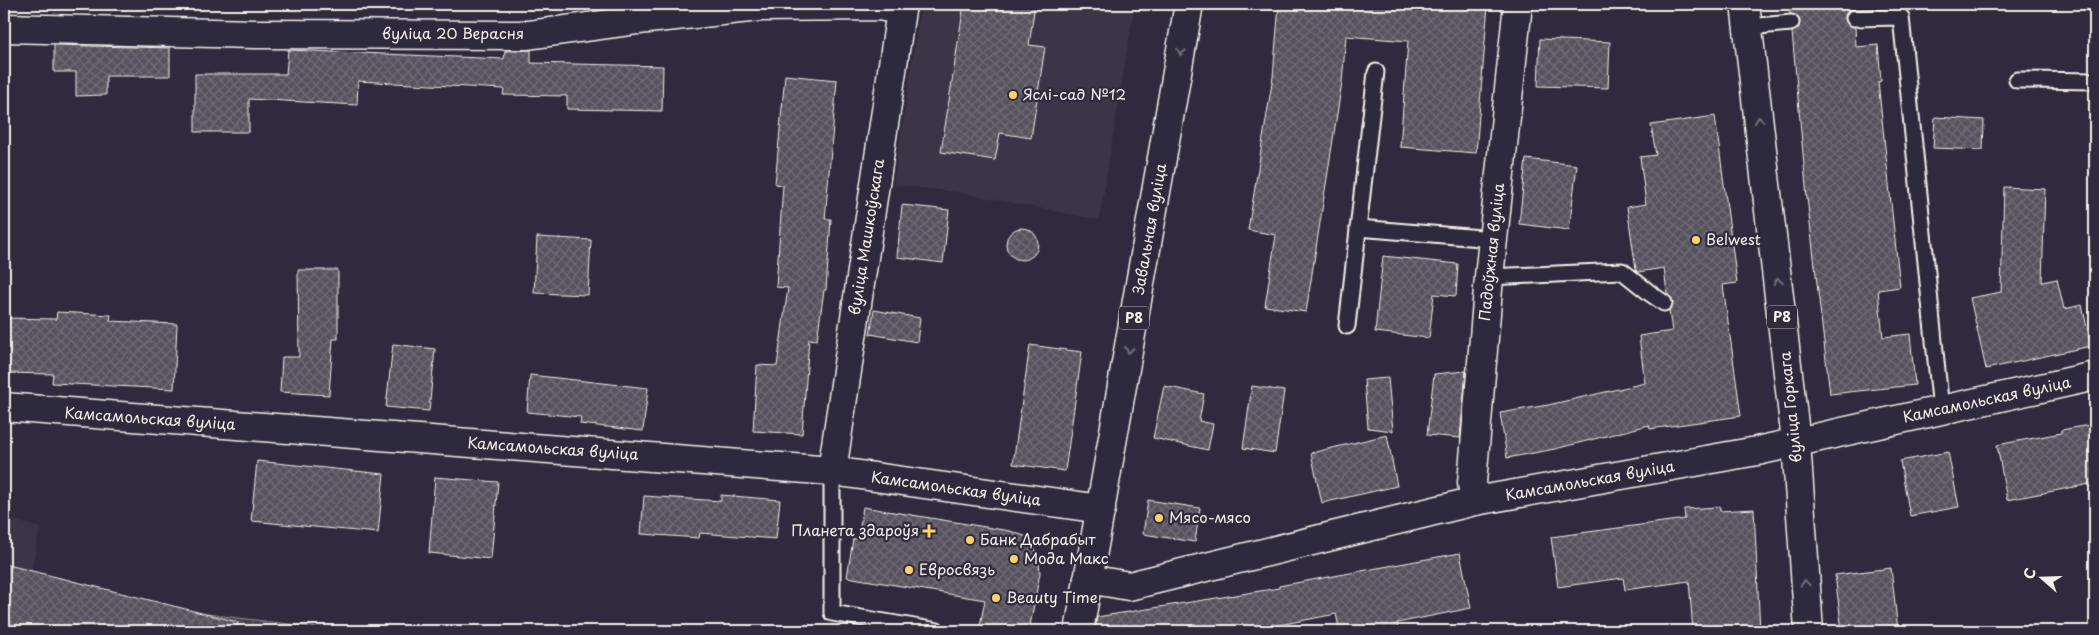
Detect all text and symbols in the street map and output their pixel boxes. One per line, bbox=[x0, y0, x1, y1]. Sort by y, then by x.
street label: вуліца 20 Верасня bbox=[382, 21, 524, 44]
one-way arrow bbox=[1176, 47, 1186, 56]
place label: Яслі-сад №12 bbox=[1023, 82, 1126, 105]
marker: Яслі-сад №12 bbox=[1007, 89, 1019, 101]
one-way arrow bbox=[1754, 116, 1765, 124]
street label: вуліца Машкоўскага bbox=[842, 156, 889, 317]
street label: Завальная вуліца bbox=[1126, 161, 1172, 296]
street label: Падоўжная вуліца bbox=[1472, 181, 1509, 322]
place label: Belwest bbox=[1706, 227, 1761, 250]
marker: Belwest bbox=[1690, 234, 1702, 246]
one-way arrow bbox=[1773, 277, 1784, 285]
road number: Р8 bbox=[1119, 306, 1149, 330]
road number: Р8 bbox=[1767, 306, 1797, 328]
one-way arrow bbox=[1124, 345, 1134, 354]
street label: вуліца Горкага bbox=[1772, 350, 1807, 464]
street label: Камсамольская вуліца bbox=[1901, 369, 2074, 428]
street label: Камсамольская вуліца bbox=[64, 400, 237, 435]
street label: Камсамольская вуліца bbox=[467, 430, 640, 465]
street label: Камсамольская вуліца bbox=[1503, 453, 1677, 506]
street label: Камсамольская вуліца bbox=[870, 464, 1043, 511]
place label: Мясо-мясо bbox=[1169, 505, 1251, 528]
marker: Мясо-мясо bbox=[1153, 512, 1165, 524]
place label: Планета здароўя bbox=[791, 518, 919, 541]
marker: Планета здароўя bbox=[923, 525, 935, 537]
place label: Банк Дабрабыт bbox=[980, 527, 1096, 550]
marker: Банк Дабрабыт bbox=[964, 534, 976, 546]
place label: Мода Макс bbox=[1024, 546, 1109, 569]
north arrow bbox=[2016, 552, 2066, 602]
marker: Мода Макс bbox=[1008, 553, 1020, 565]
place label: Евросвязь bbox=[919, 557, 995, 580]
marker: Евросвязь bbox=[903, 564, 915, 576]
text: С bbox=[2018, 565, 2041, 582]
one-way arrow bbox=[1800, 578, 1811, 586]
place label: Beauty Time bbox=[1006, 585, 1098, 608]
marker: Beauty Time bbox=[990, 592, 1002, 604]

